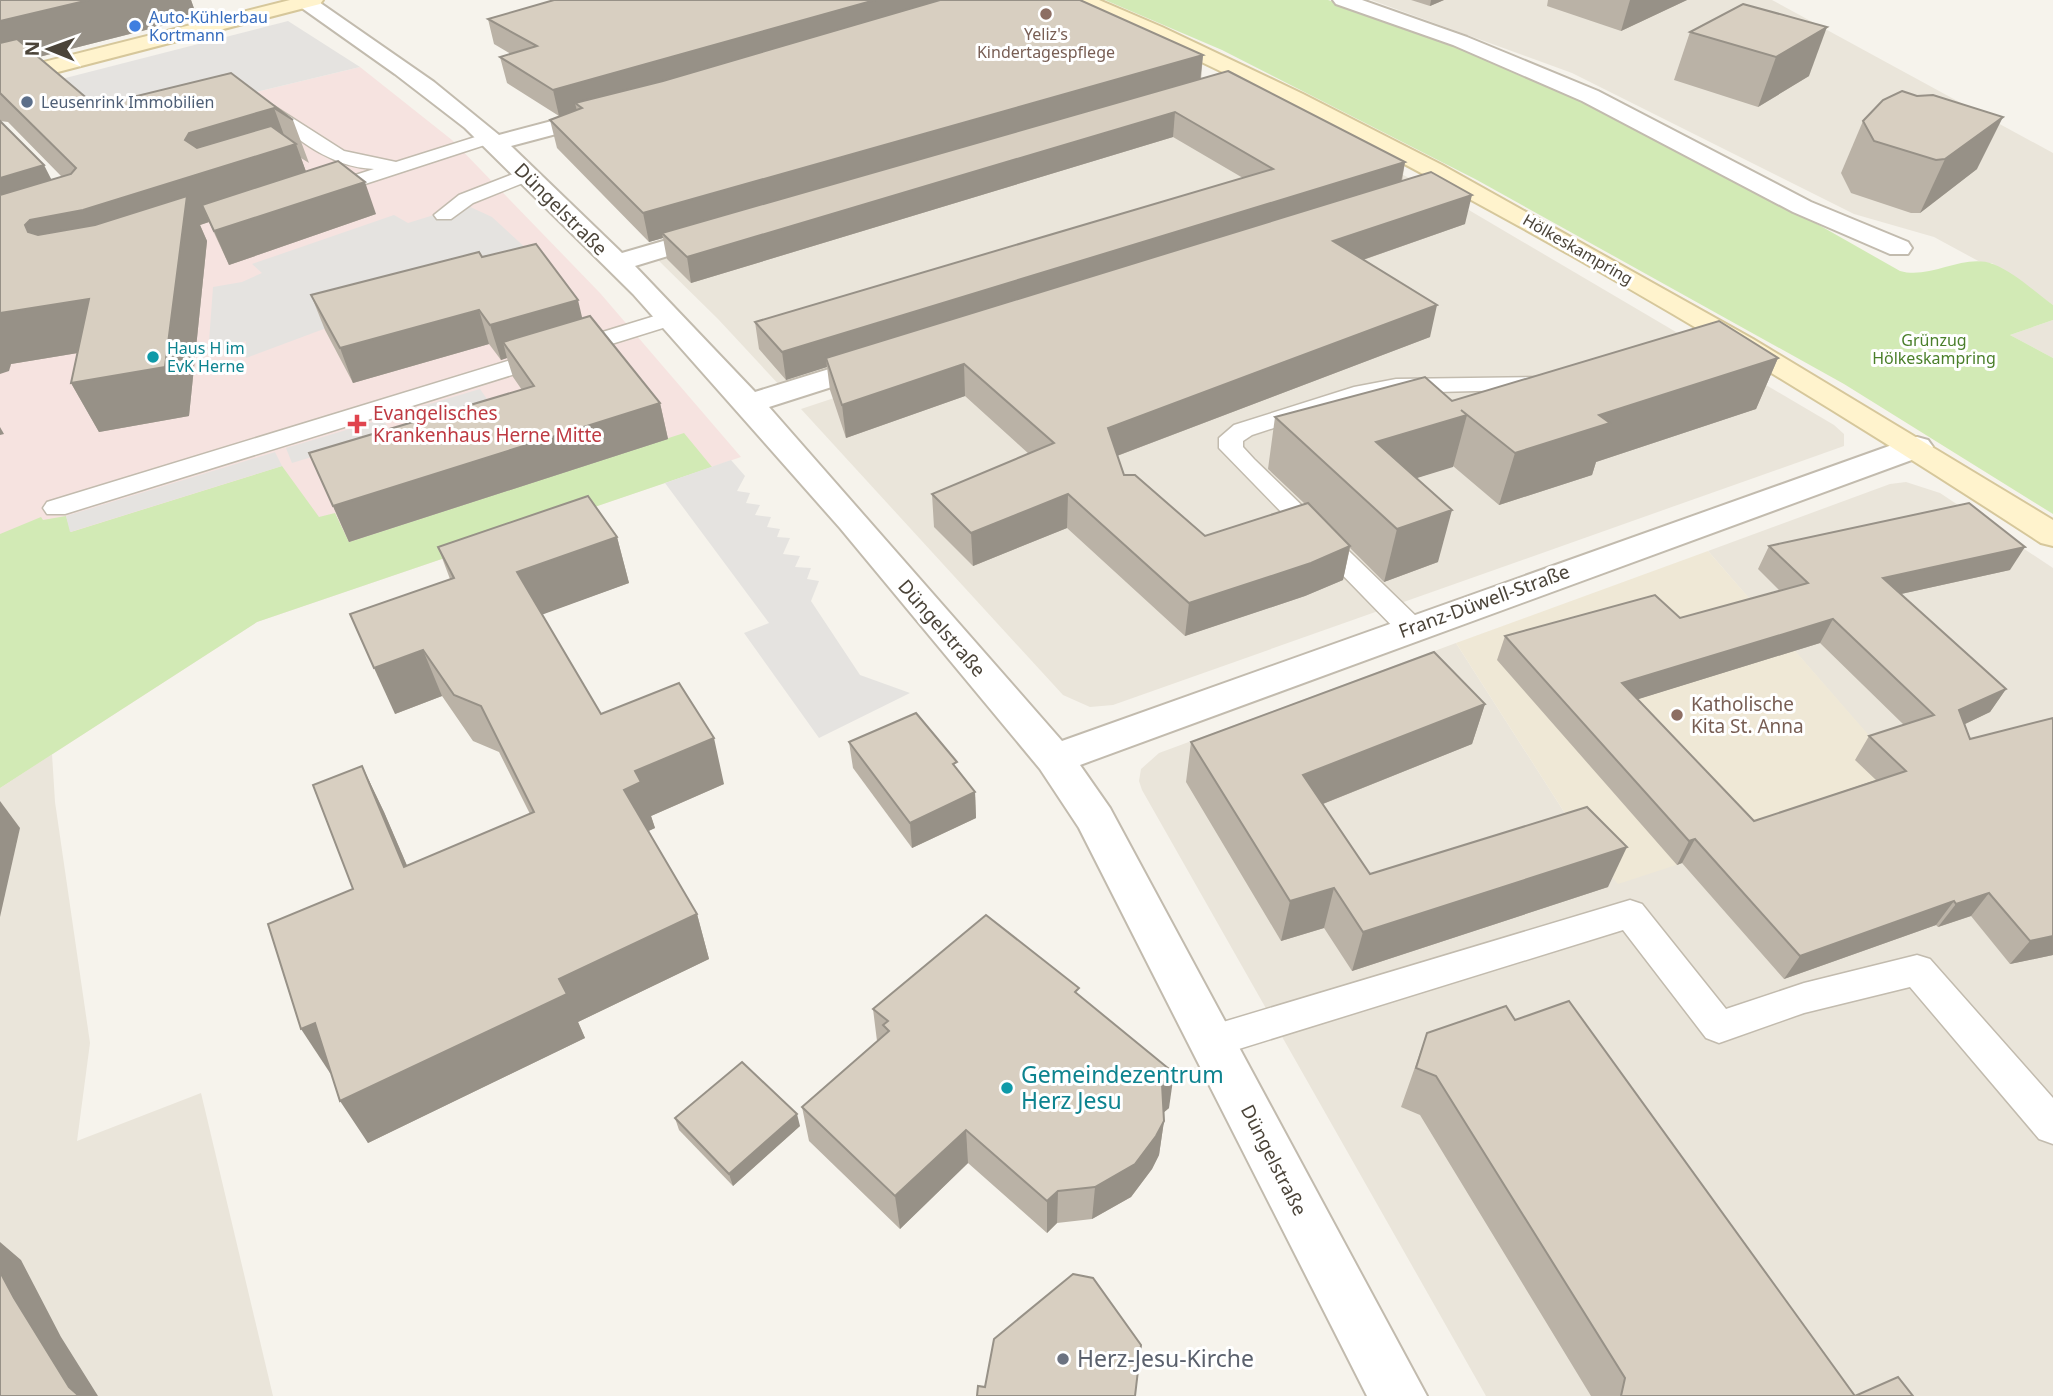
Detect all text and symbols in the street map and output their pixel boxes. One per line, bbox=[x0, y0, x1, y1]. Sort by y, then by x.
place label: Auto-Kühlerbau Kortmann bbox=[149, 6, 268, 46]
marker: Yeliz's Kindertagespflege bbox=[1038, 6, 1054, 22]
north arrow bbox=[14, 14, 84, 84]
marker: Auto-Kühlerbau Kortmann bbox=[127, 18, 143, 34]
place label: Yeliz's Kindertagespflege bbox=[977, 23, 1115, 63]
text: N bbox=[19, 41, 45, 57]
place label: Leusenrink Immobilien bbox=[41, 91, 214, 113]
marker: Leusenrink Immobilien bbox=[19, 94, 35, 110]
street label: Düngelstraße bbox=[509, 157, 613, 261]
street label: Hölkeskampring bbox=[1519, 209, 1637, 289]
park label: Grünzug Hölkeskampring bbox=[1872, 329, 1996, 369]
place label: Haus H im EvK Herne bbox=[167, 337, 245, 377]
marker: Haus H im EvK Herne bbox=[145, 349, 161, 365]
place label: Evangelisches Krankenhaus Herne Mitte bbox=[373, 400, 602, 448]
marker: Evangelisches Krankenhaus Herne Mitte bbox=[347, 414, 367, 434]
street label: Franz-Düwell-Straße bbox=[1395, 558, 1573, 644]
street label: Düngelstraße bbox=[892, 574, 992, 682]
place label: Katholische Kita St. Anna bbox=[1691, 691, 1804, 739]
marker: Katholische Kita St. Anna bbox=[1669, 707, 1685, 723]
place label: Gemeindezentrum Herz Jesu bbox=[1021, 1058, 1224, 1116]
marker: Gemeindezentrum Herz Jesu bbox=[999, 1080, 1015, 1096]
street label: Düngelstraße bbox=[1235, 1100, 1313, 1220]
place label: Herz-Jesu-Kirche bbox=[1077, 1342, 1254, 1374]
marker: Herz-Jesu-Kirche bbox=[1055, 1351, 1071, 1367]

